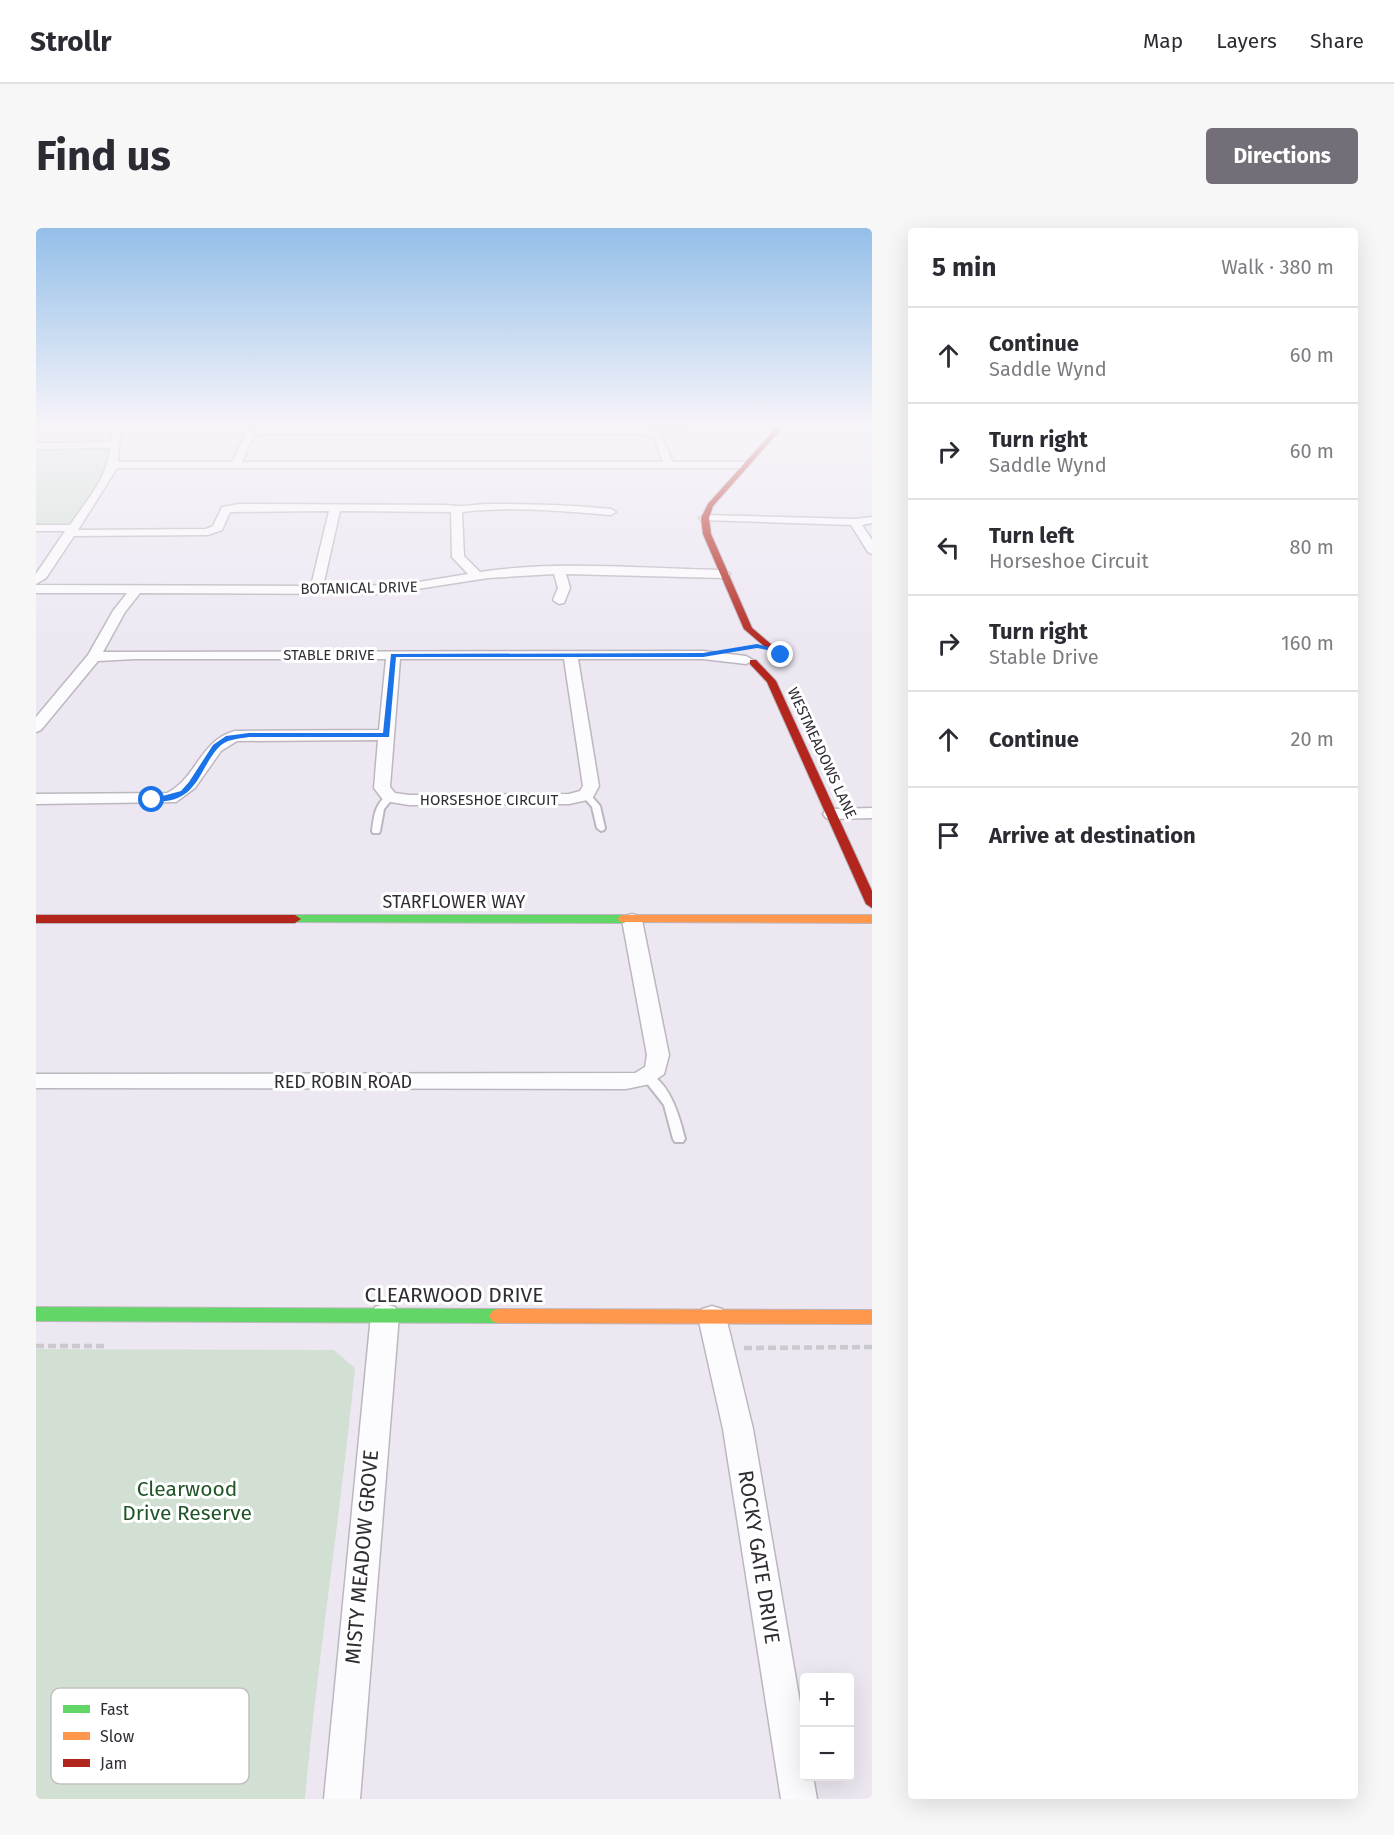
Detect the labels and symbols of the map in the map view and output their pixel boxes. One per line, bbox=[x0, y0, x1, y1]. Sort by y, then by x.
street label: BOTANICAL DRIVE bbox=[300, 578, 418, 598]
route end bbox=[767, 641, 793, 667]
street label: STABLE DRIVE bbox=[283, 646, 375, 664]
street label: WESTMEADOWS LANE bbox=[784, 685, 860, 821]
route start bbox=[138, 786, 164, 812]
street label: HORSESHOE CIRCUIT bbox=[420, 791, 558, 809]
street label: STARFLOWER WAY bbox=[383, 891, 526, 913]
street label: RED ROBIN ROAD bbox=[274, 1071, 412, 1093]
street label: CLEARWOOD DRIVE bbox=[364, 1282, 544, 1308]
street label: MISTY MEADOW GROVE bbox=[340, 1449, 384, 1665]
street label: ROCKY GATE DRIVE bbox=[732, 1468, 786, 1646]
park label: Clearwood Drive Reserve bbox=[122, 1476, 252, 1526]
legend bbox=[51, 1688, 249, 1784]
text: Fast bbox=[100, 1700, 129, 1719]
text: Slow bbox=[100, 1727, 135, 1746]
text: Jam bbox=[100, 1754, 127, 1773]

